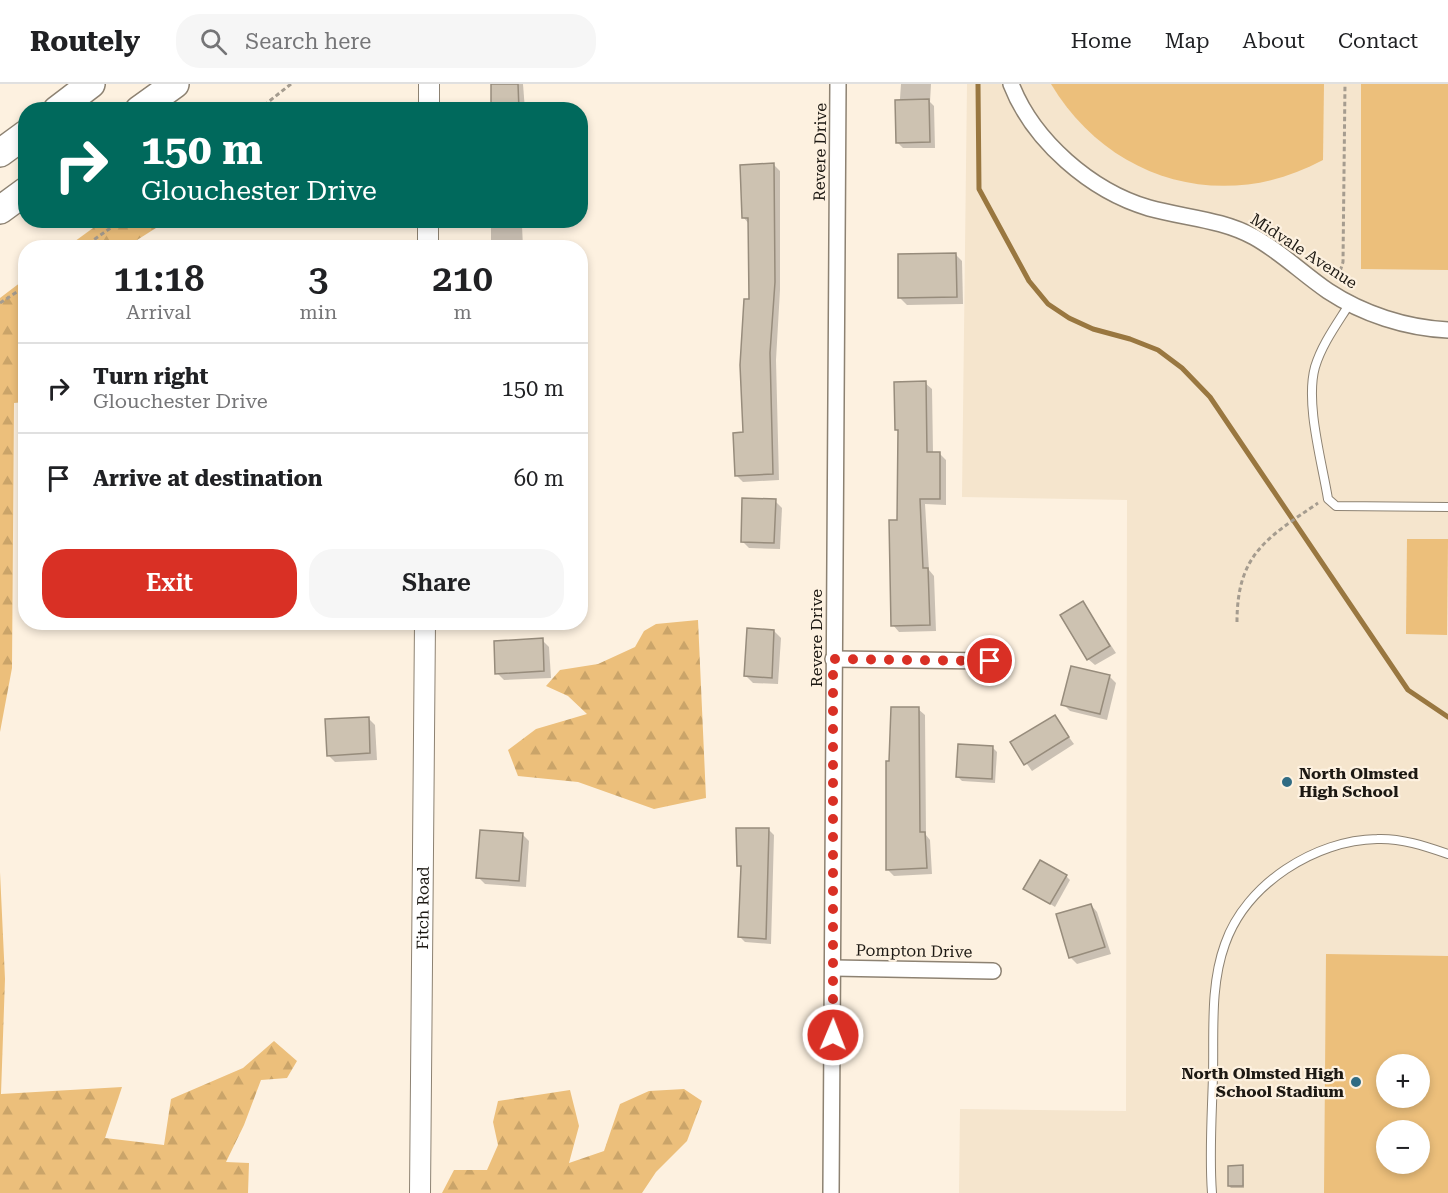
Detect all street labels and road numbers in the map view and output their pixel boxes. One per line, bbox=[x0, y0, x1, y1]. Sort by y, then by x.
street label: Revere Drive bbox=[810, 103, 830, 201]
street label: Midvale Avenue bbox=[1247, 209, 1361, 293]
street label: Revere Drive bbox=[807, 589, 826, 687]
street label: Fitch Road bbox=[413, 866, 432, 950]
street label: Pompton Drive bbox=[856, 940, 973, 962]

